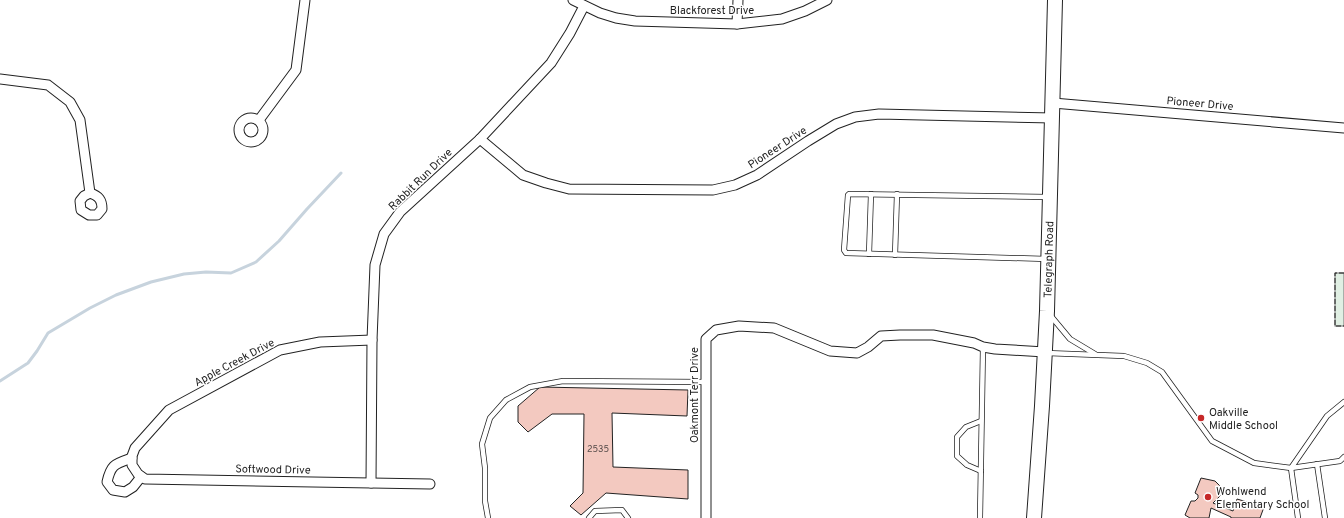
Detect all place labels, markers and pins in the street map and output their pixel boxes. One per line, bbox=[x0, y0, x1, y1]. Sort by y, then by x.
place label: Oakville Middle School bbox=[1209, 406, 1278, 433]
marker: Oakville Middle School bbox=[1196, 413, 1206, 423]
place label: Wohlwend Elementary School bbox=[1216, 485, 1309, 512]
marker: Wohlwend Elementary School bbox=[1203, 492, 1213, 502]

